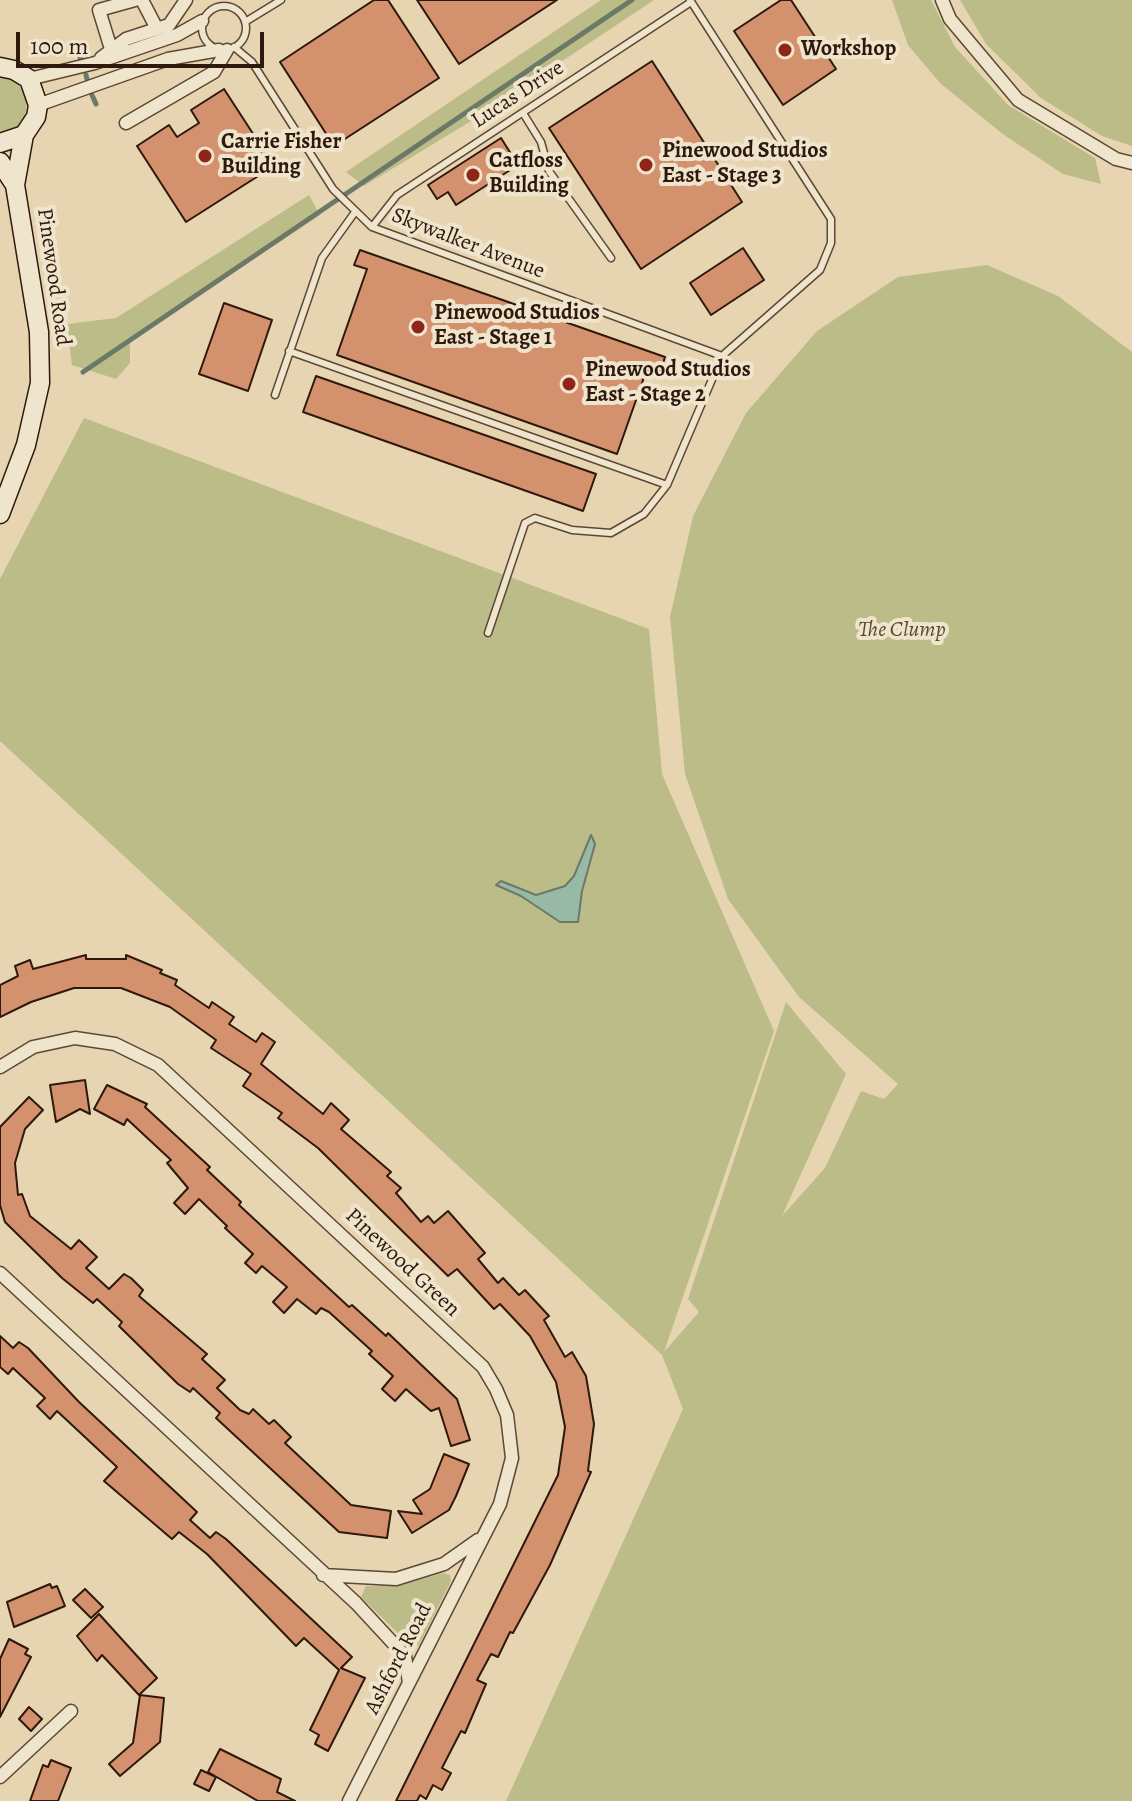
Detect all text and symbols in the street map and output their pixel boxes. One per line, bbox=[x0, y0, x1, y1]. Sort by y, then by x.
scale bar bbox=[20, 16, 268, 66]
text: 100 m bbox=[30, 30, 89, 62]
place label: Workshop bbox=[801, 37, 896, 63]
marker: Workshop bbox=[776, 41, 794, 59]
street label: Lucas Drive bbox=[467, 55, 569, 135]
place label: Carrie Fisher Building bbox=[221, 130, 341, 182]
place label: Pinewood Studios East - Stage 3 bbox=[662, 139, 828, 190]
marker: Carrie Fisher Building bbox=[196, 147, 214, 165]
place label: Catfloss Building bbox=[489, 149, 569, 200]
marker: Pinewood Studios East - Stage 3 bbox=[637, 156, 655, 174]
marker: Catfloss Building bbox=[464, 166, 482, 184]
street label: Skywalker Avenue bbox=[388, 203, 548, 285]
street label: Pinewood Road bbox=[30, 206, 76, 348]
place label: Pinewood Studios East - Stage 1 bbox=[434, 301, 600, 352]
marker: Pinewood Studios East - Stage 1 bbox=[409, 318, 427, 336]
place label: Pinewood Studios East - Stage 2 bbox=[585, 358, 751, 410]
marker: Pinewood Studios East - Stage 2 bbox=[560, 375, 578, 393]
park label: The Clump bbox=[858, 618, 946, 644]
street label: Pinewood Green bbox=[339, 1203, 465, 1323]
street label: Ashford Road bbox=[360, 1599, 438, 1719]

